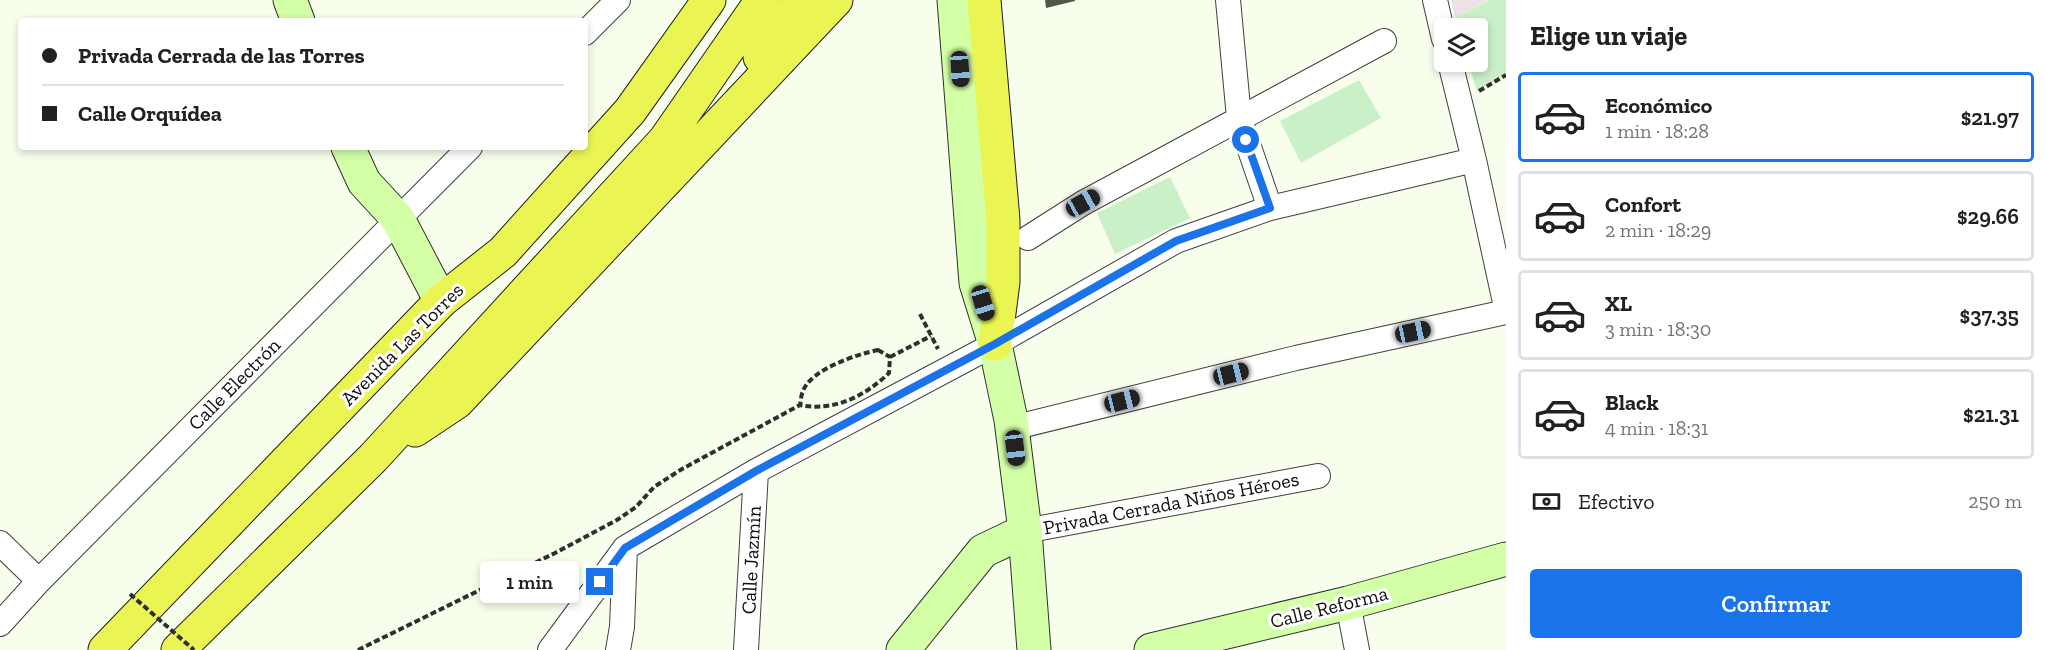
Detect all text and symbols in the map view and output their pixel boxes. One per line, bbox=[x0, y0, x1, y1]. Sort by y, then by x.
map controls bbox=[1434, 18, 1488, 72]
button: layers bbox=[1434, 18, 1488, 72]
text: Elige un viaje bbox=[1530, 20, 1687, 52]
text: Privada Cerrada de las Torres bbox=[78, 42, 365, 69]
car bbox=[950, 50, 970, 88]
icon: car bbox=[1533, 90, 1587, 144]
text: Económico bbox=[1605, 92, 1712, 119]
text: Calle Orquídea bbox=[78, 100, 222, 127]
text: $21.97 bbox=[1961, 104, 2019, 131]
text: 1 min · 18:28 bbox=[1605, 119, 1709, 143]
route start bbox=[1232, 126, 1259, 153]
car bbox=[1063, 186, 1103, 220]
icon: car bbox=[1533, 189, 1587, 243]
text: Confort bbox=[1605, 191, 1681, 218]
text: $29.66 bbox=[1957, 203, 2019, 230]
text: 2 min · 18:29 bbox=[1605, 218, 1711, 242]
street label: Avenida Las Torres bbox=[336, 278, 468, 410]
car bbox=[969, 283, 997, 323]
icon: car bbox=[1533, 288, 1587, 342]
text: XL bbox=[1605, 290, 1632, 317]
text: $37.35 bbox=[1960, 302, 2019, 329]
text: 3 min · 18:30 bbox=[1605, 317, 1711, 341]
car bbox=[1394, 319, 1432, 345]
street label: Calle Electrón bbox=[183, 333, 285, 435]
car bbox=[1211, 361, 1251, 387]
icon: car bbox=[1533, 387, 1587, 441]
car bbox=[1102, 388, 1142, 414]
text: Black bbox=[1605, 389, 1659, 416]
text: $21.31 bbox=[1963, 401, 2019, 428]
text: 4 min · 18:31 bbox=[1605, 416, 1709, 440]
car bbox=[1004, 429, 1026, 467]
street label: Privada Cerrada Niños Héroes bbox=[1041, 466, 1301, 540]
icon: cash bbox=[1530, 485, 1563, 518]
text: Efectivo bbox=[1578, 488, 1654, 515]
text: 250 m bbox=[1968, 489, 2022, 513]
street label: Calle Jazmín bbox=[736, 505, 766, 615]
callout: 1 min bbox=[480, 561, 579, 603]
route end bbox=[586, 568, 613, 595]
button: Confirmar bbox=[1530, 569, 2022, 638]
text: 1 min bbox=[506, 570, 553, 594]
street label: Calle Reforma bbox=[1268, 581, 1391, 633]

